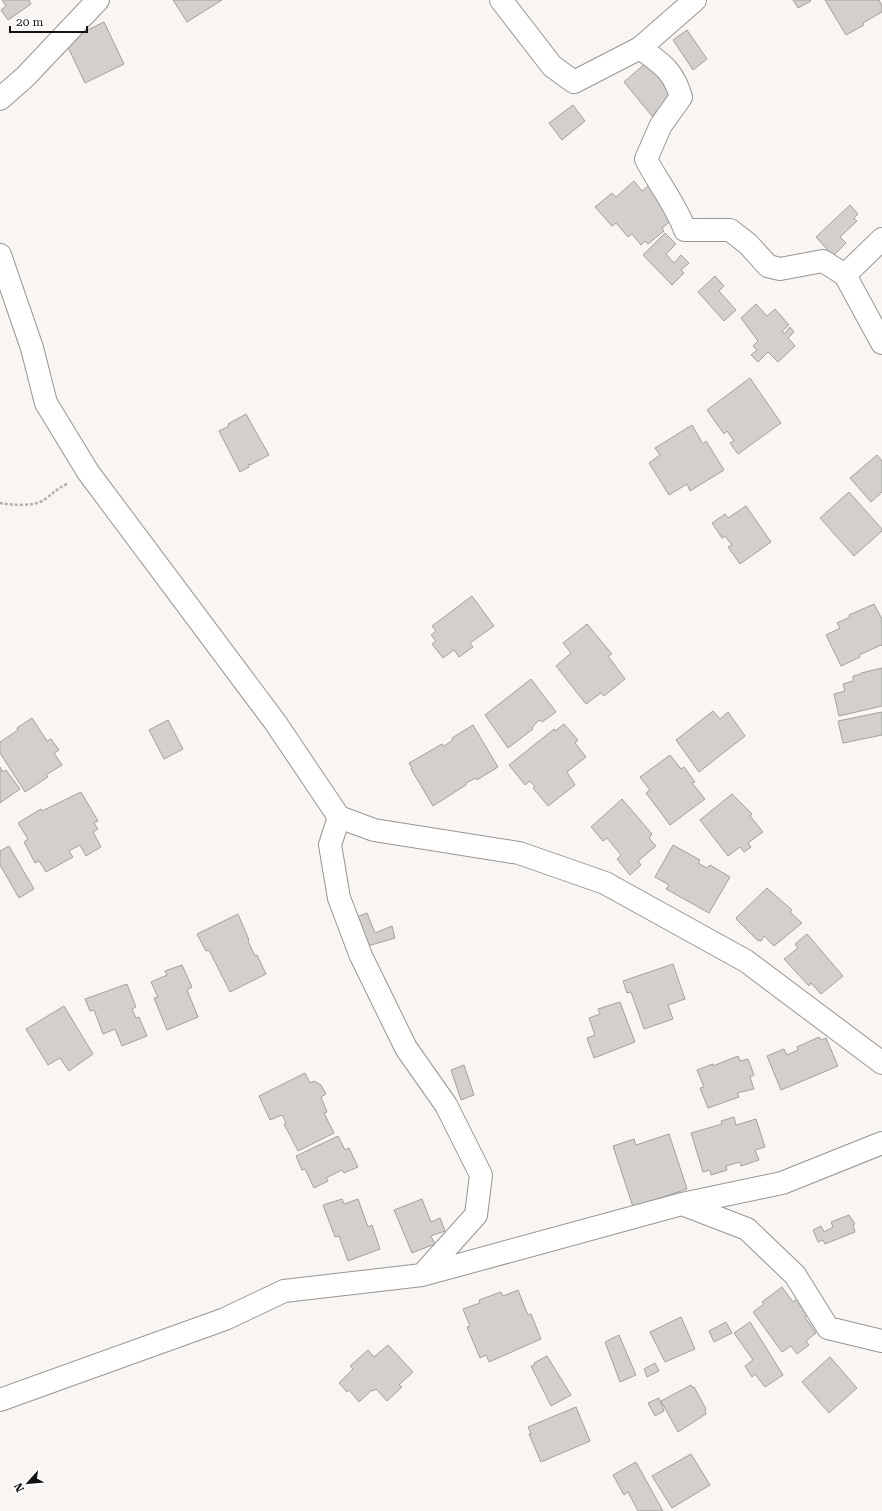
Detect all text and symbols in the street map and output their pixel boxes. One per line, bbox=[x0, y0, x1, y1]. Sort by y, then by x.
scale bar bbox=[10, 8, 87, 34]
text: 20 m bbox=[16, 15, 43, 29]
north arrow bbox=[8, 1463, 48, 1503]
text: N bbox=[12, 1480, 27, 1494]

